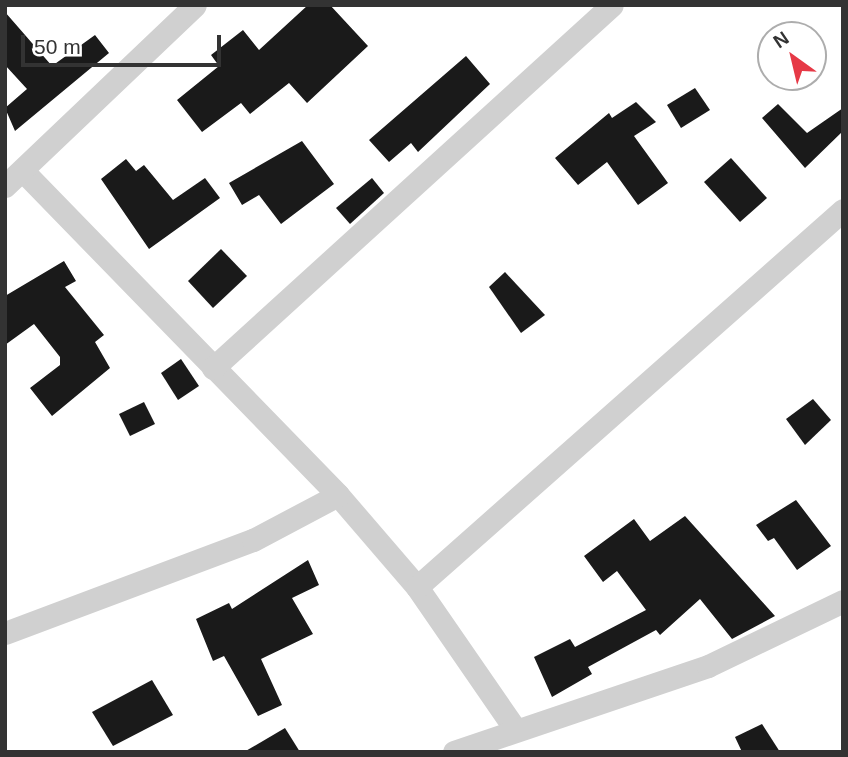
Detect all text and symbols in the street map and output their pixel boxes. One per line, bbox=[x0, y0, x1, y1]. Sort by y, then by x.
scale bar bbox=[24, 21, 224, 65]
north arrow bbox=[757, 21, 827, 91]
text: N bbox=[770, 27, 793, 52]
text: 50 m bbox=[34, 35, 81, 58]

